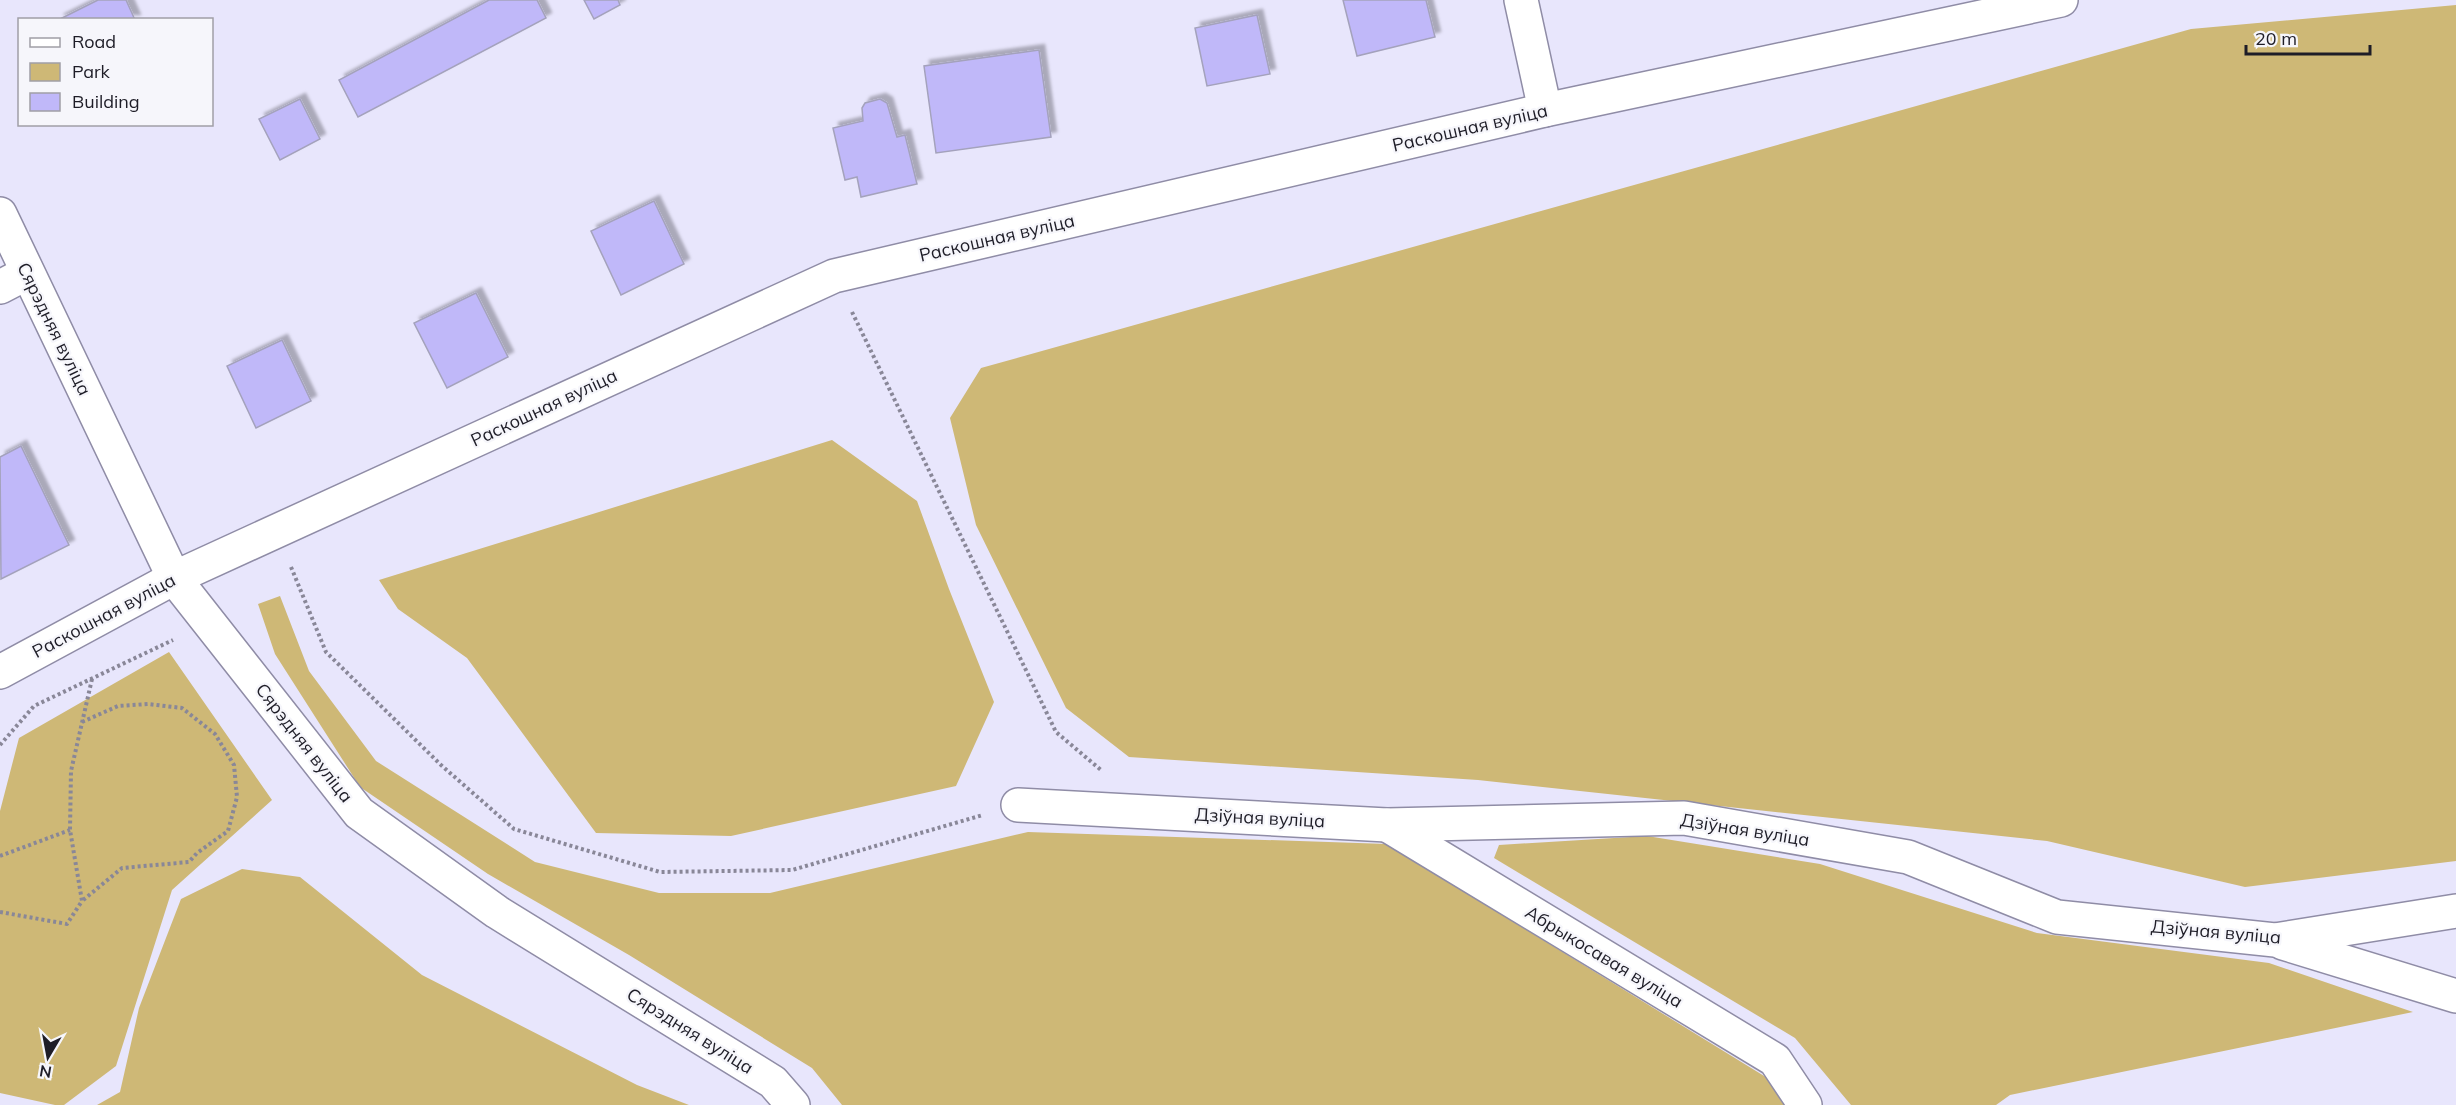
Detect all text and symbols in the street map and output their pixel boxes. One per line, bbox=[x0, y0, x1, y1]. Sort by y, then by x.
legend bbox=[18, 18, 213, 126]
scale bar bbox=[2246, 18, 2370, 56]
text: 20 m bbox=[2255, 27, 2297, 50]
text: Road bbox=[72, 30, 116, 53]
text: Park bbox=[72, 60, 111, 83]
text: Building bbox=[72, 90, 140, 113]
street label: Раскошная вуліца bbox=[1390, 98, 1550, 157]
street label: Раскошная вуліца bbox=[917, 208, 1077, 267]
street label: Сярэдняя вуліца bbox=[12, 259, 97, 399]
street label: Раскошная вуліца bbox=[467, 364, 621, 452]
street label: Раскошная вуліца bbox=[28, 568, 179, 663]
street label: Сярэдняя вуліца bbox=[251, 678, 358, 807]
street label: Дзіўная вуліца bbox=[1194, 803, 1326, 832]
street label: Дзіўная вуліца bbox=[1679, 808, 1811, 851]
street label: Абрыкосавая вуліца bbox=[1521, 900, 1687, 1013]
street label: Дзіўная вуліца bbox=[2150, 914, 2282, 949]
street label: Сярэдняя вуліца bbox=[623, 982, 758, 1079]
north arrow bbox=[18, 1027, 78, 1087]
text: N bbox=[38, 1061, 53, 1083]

